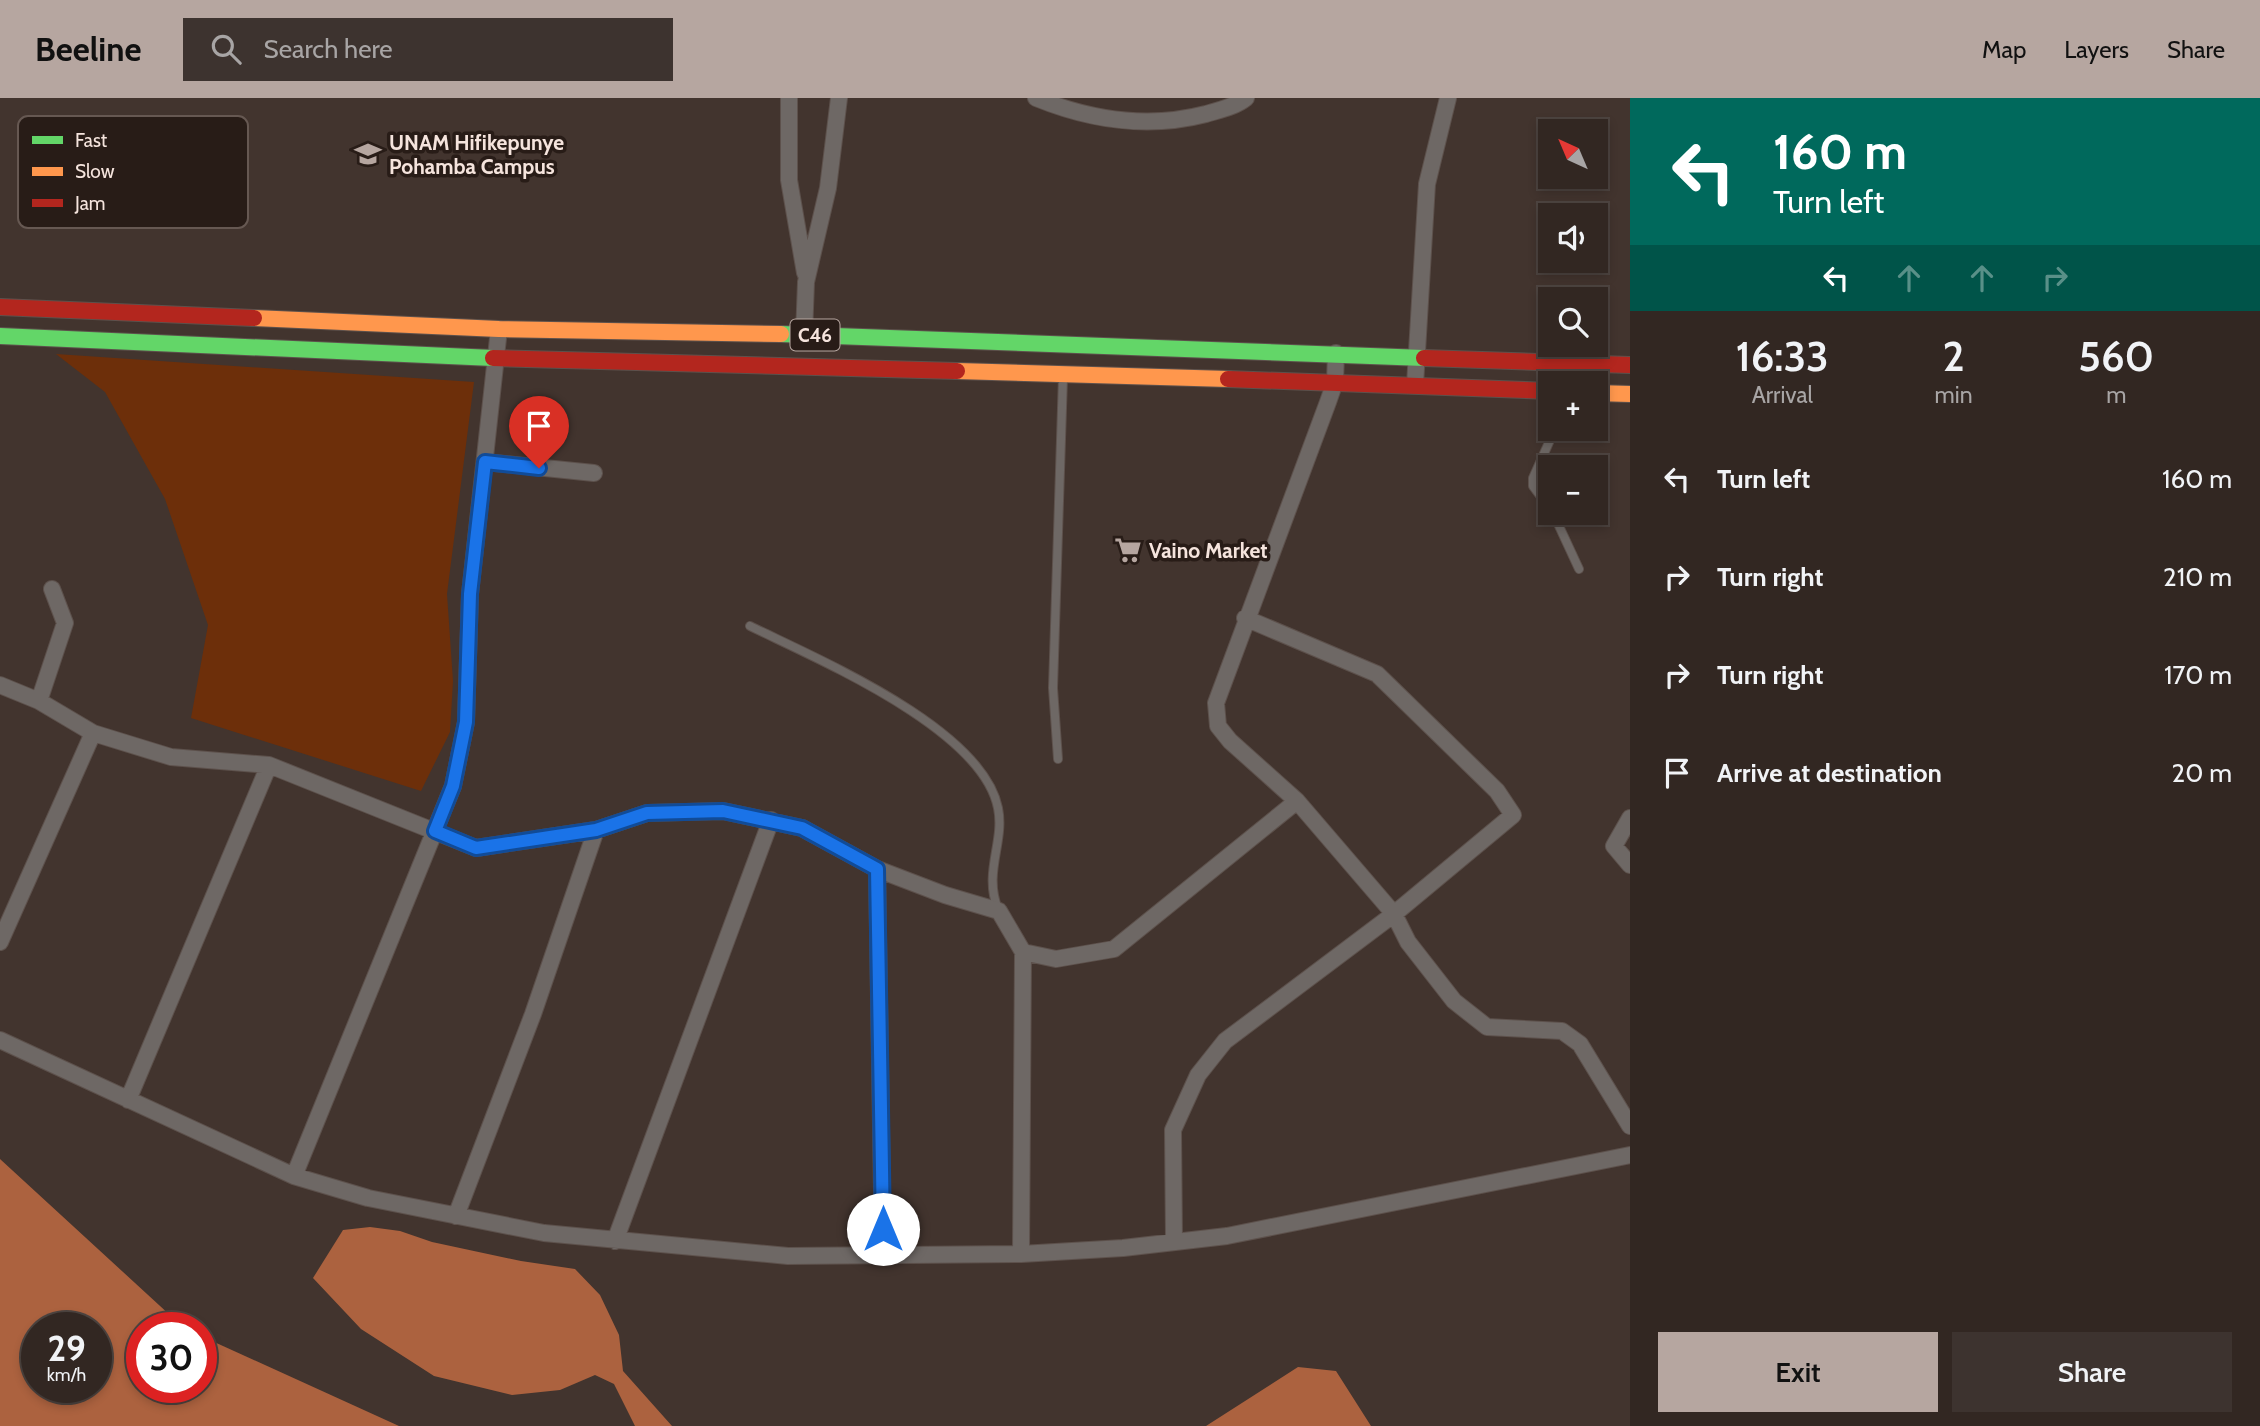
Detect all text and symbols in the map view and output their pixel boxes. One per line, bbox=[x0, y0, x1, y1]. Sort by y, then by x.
search box bbox=[183, 18, 673, 81]
text: Beeline bbox=[35, 29, 141, 69]
icon: search bbox=[207, 30, 245, 68]
text: Search here bbox=[263, 33, 393, 65]
text: Map bbox=[1982, 35, 2026, 64]
text: Layers bbox=[2064, 35, 2129, 64]
text: Share bbox=[2167, 35, 2225, 64]
legend bbox=[18, 116, 248, 228]
north arrow bbox=[1538, 119, 1608, 189]
map controls bbox=[1538, 119, 1608, 525]
text: 160 m bbox=[1773, 122, 1907, 181]
icon: left bbox=[1658, 126, 1749, 217]
text: Fast bbox=[75, 129, 108, 152]
place label: UNAM Hifikepunye Pohamba Campus bbox=[389, 130, 564, 179]
school or university icon: UNAM Hifikepunye Pohamba Campus bbox=[353, 139, 383, 169]
text: Slow bbox=[75, 160, 115, 183]
text: Turn left bbox=[1773, 182, 1884, 221]
text: Jam bbox=[74, 192, 105, 215]
button: sound bbox=[1538, 203, 1608, 273]
icon: left bbox=[1817, 259, 1855, 297]
icon: ahead bbox=[1890, 259, 1928, 297]
icon: ahead bbox=[1963, 259, 2001, 297]
icon: right bbox=[2036, 259, 2074, 297]
button: search bbox=[1538, 287, 1608, 357]
road number: C46 bbox=[790, 319, 840, 350]
text: 16:33 bbox=[1736, 330, 1829, 382]
text: 2 bbox=[1942, 330, 1965, 382]
text: 560 bbox=[2078, 330, 2154, 382]
button: + bbox=[1538, 371, 1608, 441]
text: Arrival bbox=[1752, 381, 1813, 409]
text: min bbox=[1935, 381, 1973, 409]
text: m bbox=[2106, 381, 2126, 409]
pin bbox=[509, 396, 569, 468]
icon: arrive bbox=[520, 407, 558, 445]
button: − bbox=[1538, 455, 1608, 525]
icon: left bbox=[1658, 460, 1696, 498]
text: Turn left bbox=[1717, 463, 1810, 495]
text: 160 m bbox=[2162, 463, 2232, 495]
supermarket icon: Vaino Market bbox=[1113, 535, 1143, 565]
place label: Vaino Market bbox=[1149, 538, 1267, 563]
icon: right bbox=[1658, 558, 1696, 596]
text: Turn right bbox=[1717, 561, 1823, 593]
text: 210 m bbox=[2163, 561, 2232, 593]
icon: right bbox=[1658, 656, 1696, 694]
text: Turn right bbox=[1717, 659, 1823, 691]
text: 170 m bbox=[2164, 659, 2232, 691]
icon: arrive bbox=[1658, 754, 1696, 792]
text: Arrive at destination bbox=[1717, 757, 1942, 789]
text: 20 m bbox=[2172, 757, 2232, 789]
position arrow bbox=[846, 1192, 920, 1266]
speed limit sign: 30 bbox=[126, 1312, 217, 1403]
text: 29 bbox=[47, 1327, 86, 1370]
button: Exit bbox=[1658, 1332, 1938, 1412]
button: Share bbox=[1952, 1332, 2232, 1412]
text: km/h bbox=[47, 1364, 86, 1386]

